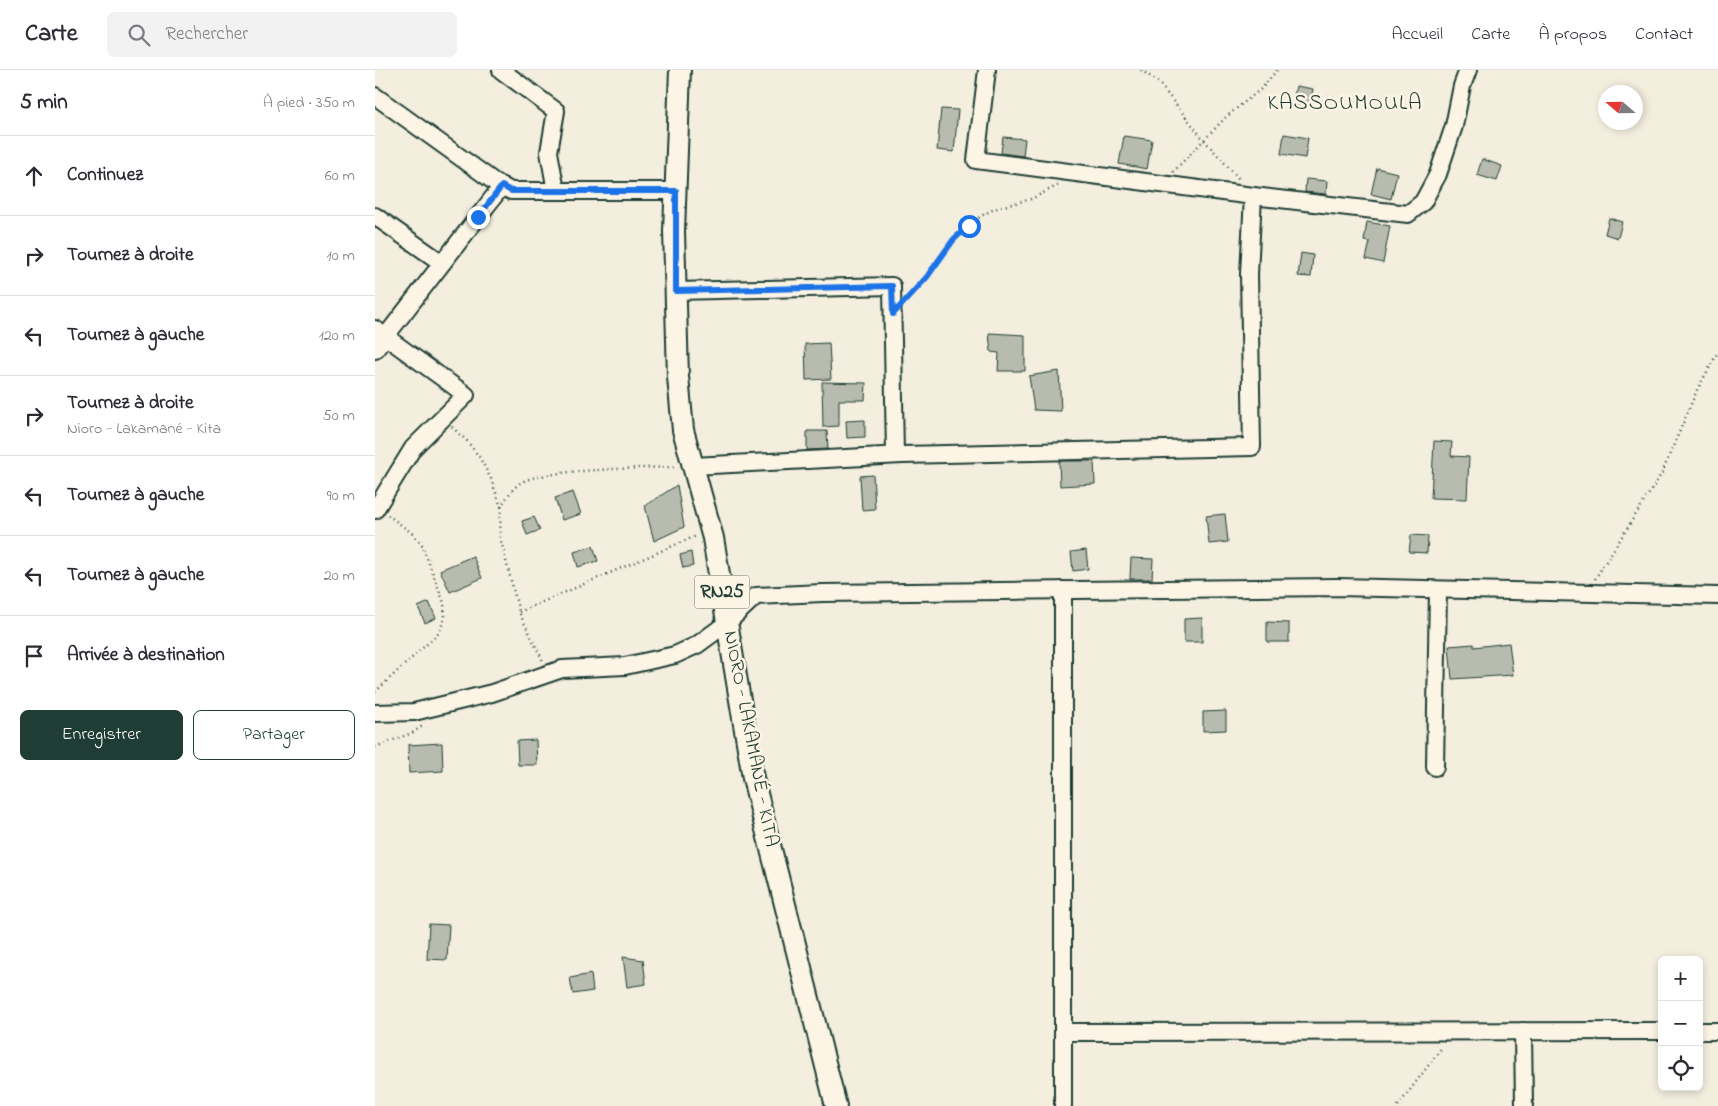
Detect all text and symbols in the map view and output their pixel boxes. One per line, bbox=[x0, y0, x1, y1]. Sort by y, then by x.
search box bbox=[107, 12, 457, 57]
text: Carte bbox=[25, 17, 77, 52]
icon: search bbox=[125, 21, 153, 49]
text: Rechercher bbox=[165, 21, 248, 48]
text: Accueil bbox=[1391, 22, 1443, 48]
text: Carte bbox=[1471, 22, 1510, 48]
text: À propos bbox=[1538, 22, 1607, 48]
text: Contact bbox=[1635, 22, 1693, 48]
north arrow bbox=[1598, 85, 1643, 130]
text: 5 min bbox=[20, 88, 68, 118]
district label: KASSOUMOULA bbox=[1267, 88, 1423, 120]
text: À pied · 350 m bbox=[263, 91, 355, 115]
icon: ahead bbox=[20, 162, 48, 190]
text: Continuez bbox=[67, 162, 143, 189]
text: 60 m bbox=[325, 164, 355, 188]
route end bbox=[467, 206, 490, 229]
route start bbox=[958, 215, 981, 238]
icon: right bbox=[20, 242, 48, 270]
text: Tournez à droite bbox=[67, 242, 193, 269]
text: 10 m bbox=[327, 244, 355, 268]
icon: left bbox=[20, 322, 48, 350]
text: Tournez à gauche bbox=[67, 322, 204, 349]
text: 120 m bbox=[319, 324, 355, 348]
text: Tournez à droite bbox=[67, 390, 193, 417]
icon: right bbox=[20, 402, 48, 430]
text: 50 m bbox=[323, 404, 355, 428]
text: Nioro - Lakamané - Kita bbox=[67, 417, 221, 441]
icon: left bbox=[20, 482, 48, 510]
text: Tournez à gauche bbox=[67, 482, 204, 509]
text: 90 m bbox=[327, 484, 355, 508]
icon: left bbox=[20, 562, 48, 590]
text: Tournez à gauche bbox=[67, 562, 204, 589]
text: 20 m bbox=[324, 564, 355, 588]
road number: RN25 bbox=[695, 576, 749, 608]
street label: NIORO - LAKAMANÉ - KITA bbox=[715, 628, 785, 850]
icon: arrive bbox=[20, 642, 48, 670]
text: Arrivée à destination bbox=[67, 642, 225, 669]
button: Enregistrer bbox=[20, 710, 183, 760]
button: Partager bbox=[193, 710, 355, 760]
map controls bbox=[1658, 956, 1703, 1091]
button: + bbox=[1658, 956, 1703, 1001]
button: − bbox=[1658, 1001, 1703, 1046]
button: locate bbox=[1658, 1046, 1703, 1091]

